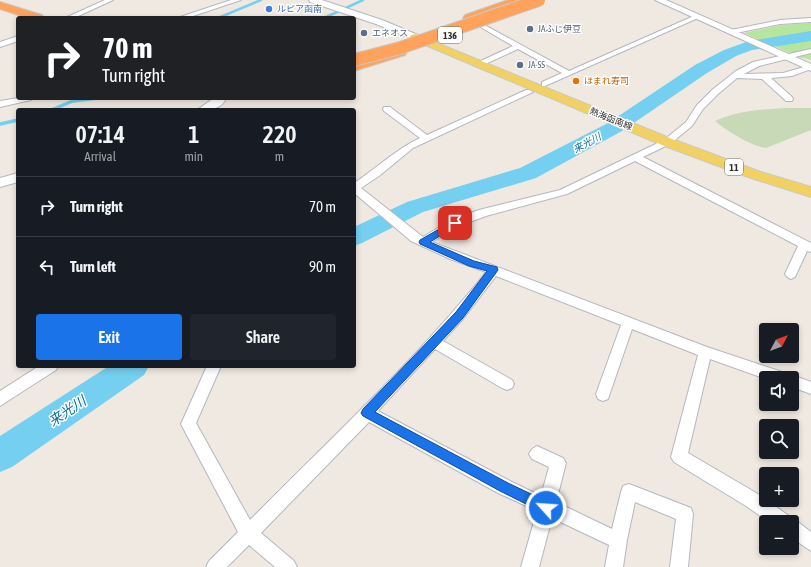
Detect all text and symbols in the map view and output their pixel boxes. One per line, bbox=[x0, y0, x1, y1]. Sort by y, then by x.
marker: ルピア函南 bbox=[264, 4, 274, 14]
place label: ルピア函南 bbox=[277, 4, 322, 14]
marker: JAふじ伊豆 bbox=[525, 24, 535, 34]
place label: JAふじ伊豆 bbox=[538, 24, 581, 34]
road number: 136 bbox=[438, 27, 462, 43]
marker: エネオス bbox=[359, 28, 369, 38]
place label: エネオス bbox=[372, 28, 408, 38]
icon: right bbox=[36, 32, 88, 84]
text: 70 m bbox=[102, 32, 152, 64]
marker: JA-SS bbox=[515, 60, 525, 70]
place label: JA-SS bbox=[528, 60, 545, 70]
text: Turn right bbox=[102, 65, 165, 86]
marker: ほまれ寿司 bbox=[571, 76, 581, 86]
place label: ほまれ寿司 bbox=[584, 76, 629, 86]
street label: 熱海函南線 bbox=[588, 105, 635, 132]
text: 07:14 bbox=[76, 121, 125, 148]
text: 1 bbox=[188, 121, 199, 148]
text: 220 bbox=[263, 121, 296, 148]
water label: 来光川 bbox=[571, 130, 604, 155]
text: Arrival bbox=[84, 149, 116, 164]
text: min bbox=[184, 149, 203, 164]
text: m bbox=[275, 149, 284, 164]
road number: 11 bbox=[725, 159, 743, 175]
icon: right bbox=[36, 196, 58, 218]
text: Turn right bbox=[70, 198, 123, 215]
text: 70 m bbox=[309, 198, 336, 215]
pin bbox=[438, 206, 472, 240]
icon: arrive bbox=[444, 212, 466, 234]
icon: left bbox=[36, 256, 58, 278]
text: Turn left bbox=[70, 258, 116, 275]
text: 90 m bbox=[309, 258, 336, 275]
button: Exit bbox=[36, 314, 182, 360]
button: Share bbox=[190, 314, 336, 360]
north arrow bbox=[759, 323, 799, 363]
map controls bbox=[759, 323, 799, 555]
button: sound bbox=[759, 371, 799, 411]
water label: 来光川 bbox=[45, 392, 91, 429]
button: search bbox=[759, 419, 799, 459]
button: + bbox=[759, 467, 799, 507]
position arrow bbox=[525, 487, 567, 529]
button: − bbox=[759, 515, 799, 555]

